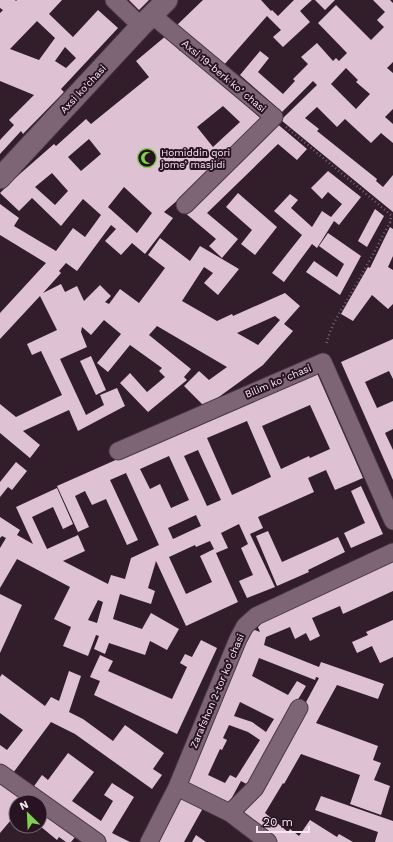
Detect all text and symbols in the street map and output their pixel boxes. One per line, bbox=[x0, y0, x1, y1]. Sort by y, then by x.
street label: Аxsi 19-berk koʼchasi bbox=[180, 38, 268, 114]
street label: Axsi ko'chasi bbox=[58, 63, 108, 115]
mosque icon: Homiddin qori jome’ masjidi bbox=[136, 147, 158, 169]
place label: Homiddin qori jome’ masjidi bbox=[160, 147, 230, 170]
street label: Bilim koʻchasi bbox=[243, 362, 313, 400]
street label: Zarafshon 2-tor koʼchasi bbox=[188, 632, 246, 750]
north arrow bbox=[8, 794, 48, 834]
text: N bbox=[18, 798, 31, 813]
scale bar bbox=[257, 808, 309, 834]
text: 20 m bbox=[263, 815, 293, 829]

